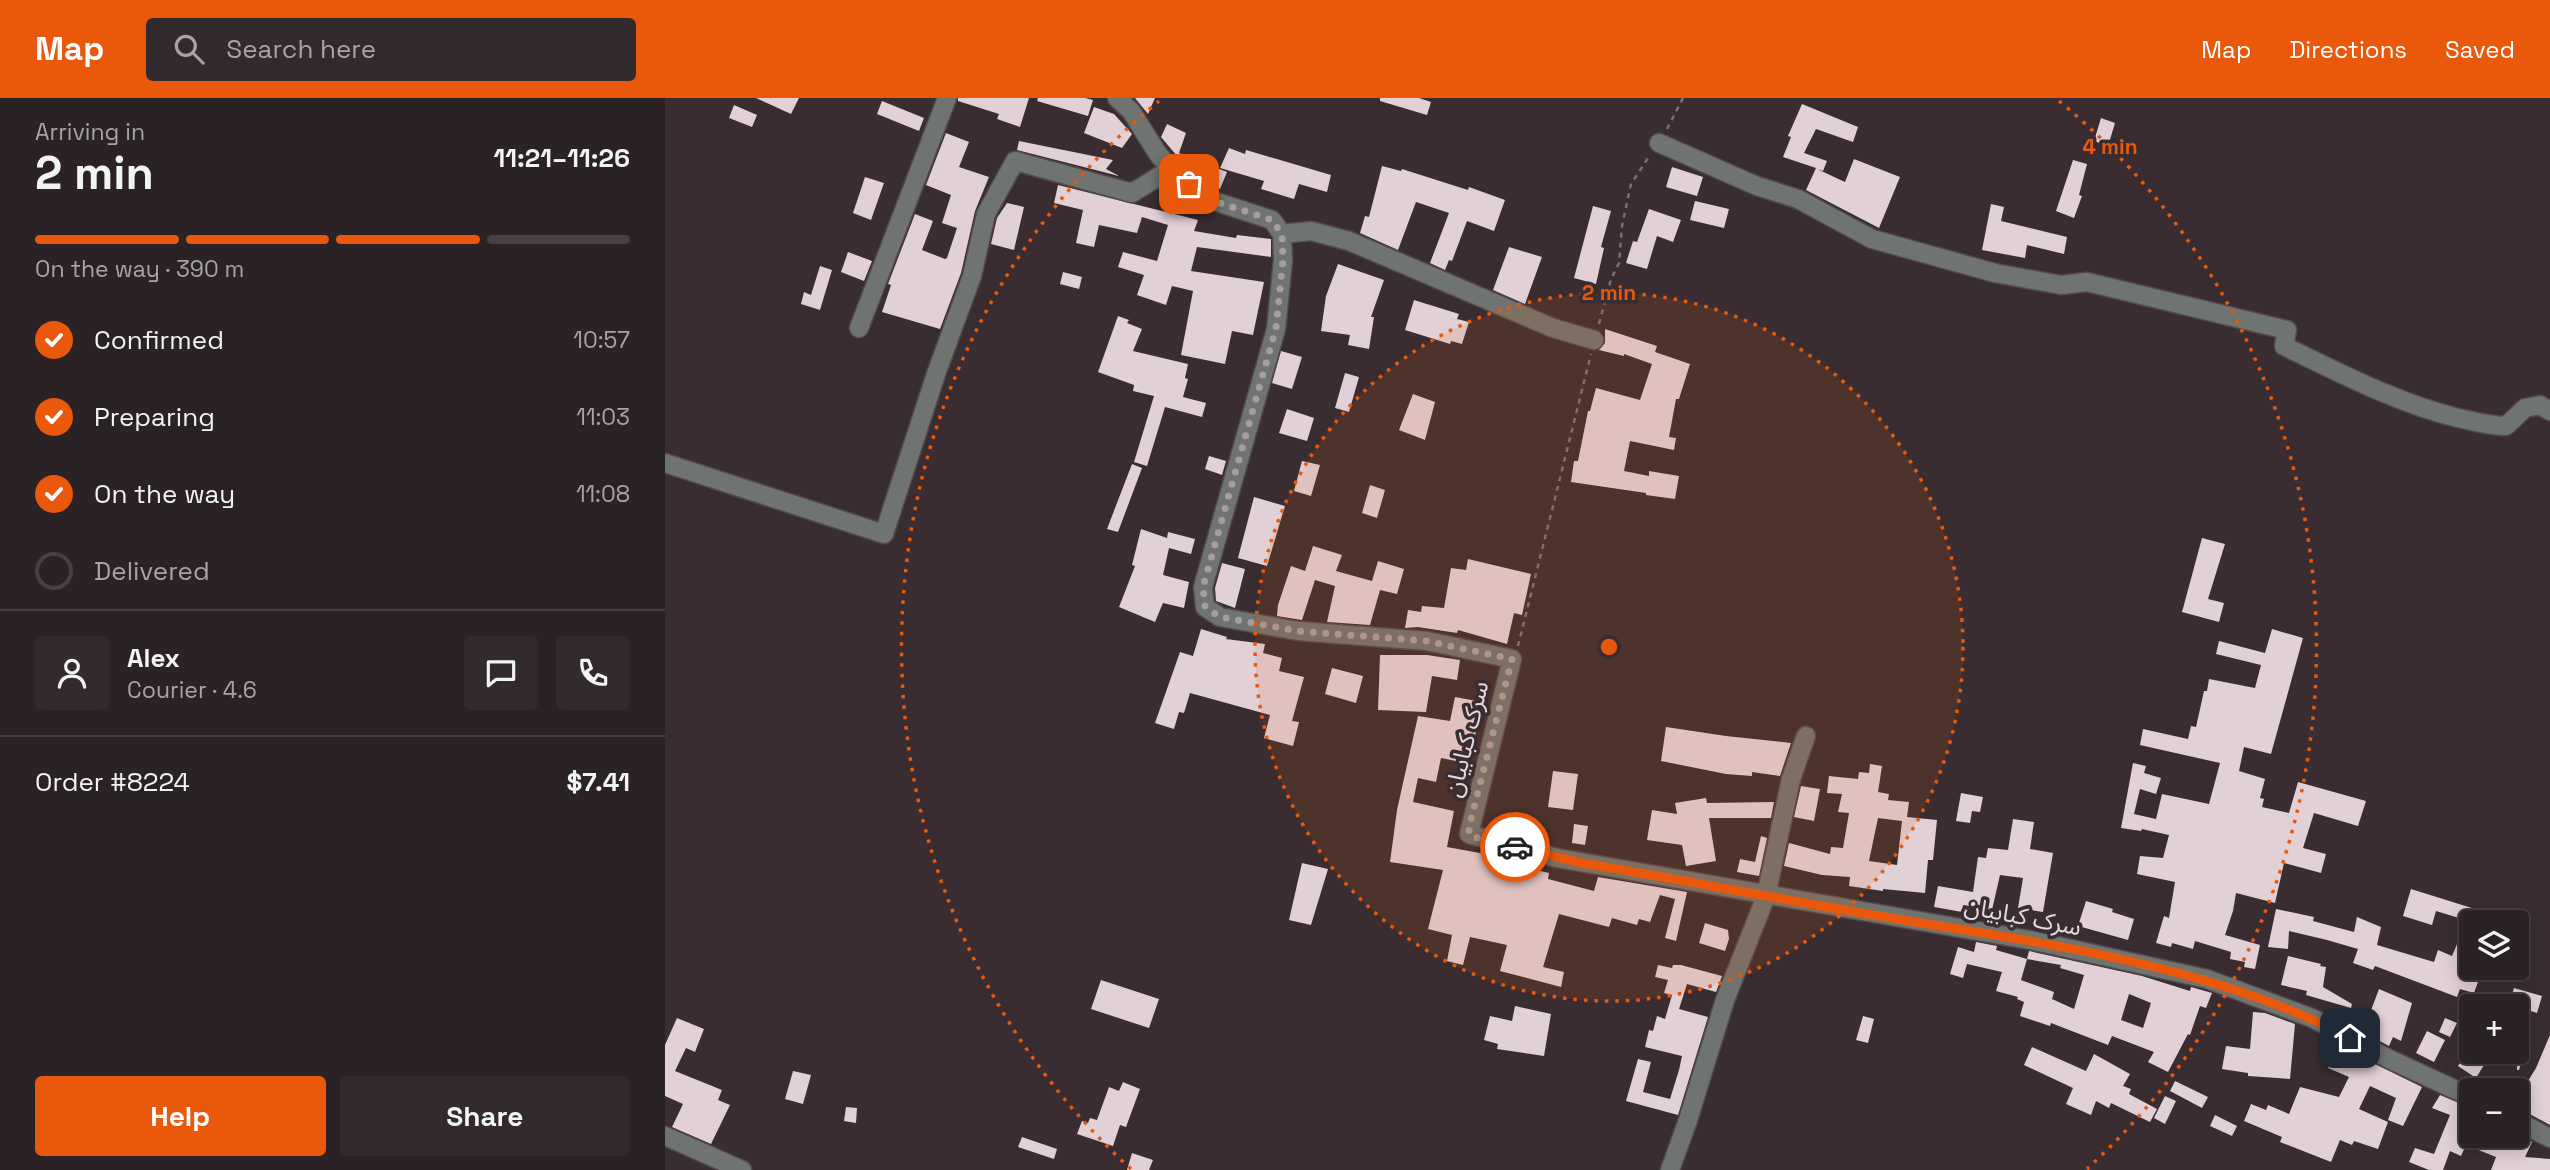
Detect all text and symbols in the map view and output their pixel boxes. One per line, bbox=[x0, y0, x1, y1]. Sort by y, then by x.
search box bbox=[146, 18, 636, 81]
text: Map bbox=[35, 28, 104, 70]
icon: search bbox=[170, 30, 208, 68]
text: Search here bbox=[226, 32, 376, 66]
text: Map bbox=[2201, 34, 2251, 65]
text: Directions bbox=[2289, 34, 2407, 65]
text: Saved bbox=[2445, 34, 2515, 65]
text: Arriving in bbox=[35, 117, 145, 147]
text: 4 min bbox=[2082, 133, 2138, 160]
text: 11:21–11:26 bbox=[494, 141, 630, 175]
text: 2 min bbox=[35, 144, 154, 202]
pin bbox=[1159, 154, 1219, 214]
icon: bag bbox=[1170, 165, 1208, 203]
text: On the way · 390 m bbox=[35, 254, 244, 284]
text: 2 min bbox=[1582, 279, 1636, 306]
icon: check bbox=[35, 321, 73, 359]
text: Confirmed bbox=[94, 323, 224, 357]
text: 10:57 bbox=[573, 325, 630, 355]
icon: check bbox=[35, 398, 73, 436]
text: Preparing bbox=[94, 400, 215, 434]
text: 11:03 bbox=[576, 402, 630, 432]
icon: check bbox=[35, 475, 73, 513]
text: On the way bbox=[94, 477, 235, 511]
text: 11:08 bbox=[576, 479, 630, 509]
text: Delivered bbox=[94, 554, 210, 588]
centre of rings bbox=[1597, 635, 1621, 659]
button: person bbox=[35, 636, 109, 710]
button: chat bbox=[464, 636, 538, 710]
button: phone bbox=[556, 636, 630, 710]
text: Alex bbox=[127, 641, 180, 675]
text: Courier · 4.6 bbox=[127, 675, 257, 705]
street label: سرک کبابیان bbox=[1437, 678, 1495, 800]
text: Order #8224 bbox=[35, 765, 190, 799]
text: $7.41 bbox=[567, 765, 630, 799]
courier bbox=[1480, 812, 1550, 882]
icon: car bbox=[1496, 828, 1534, 866]
street label: سرک کبابیان bbox=[1962, 889, 2084, 943]
map controls bbox=[2459, 910, 2529, 1148]
button: layers bbox=[2459, 910, 2529, 980]
button: + bbox=[2459, 994, 2529, 1064]
pin bbox=[2320, 1008, 2380, 1068]
icon: home bbox=[2331, 1019, 2369, 1057]
button: Help bbox=[35, 1076, 326, 1156]
button: Share bbox=[340, 1076, 630, 1156]
button: − bbox=[2459, 1078, 2529, 1148]

